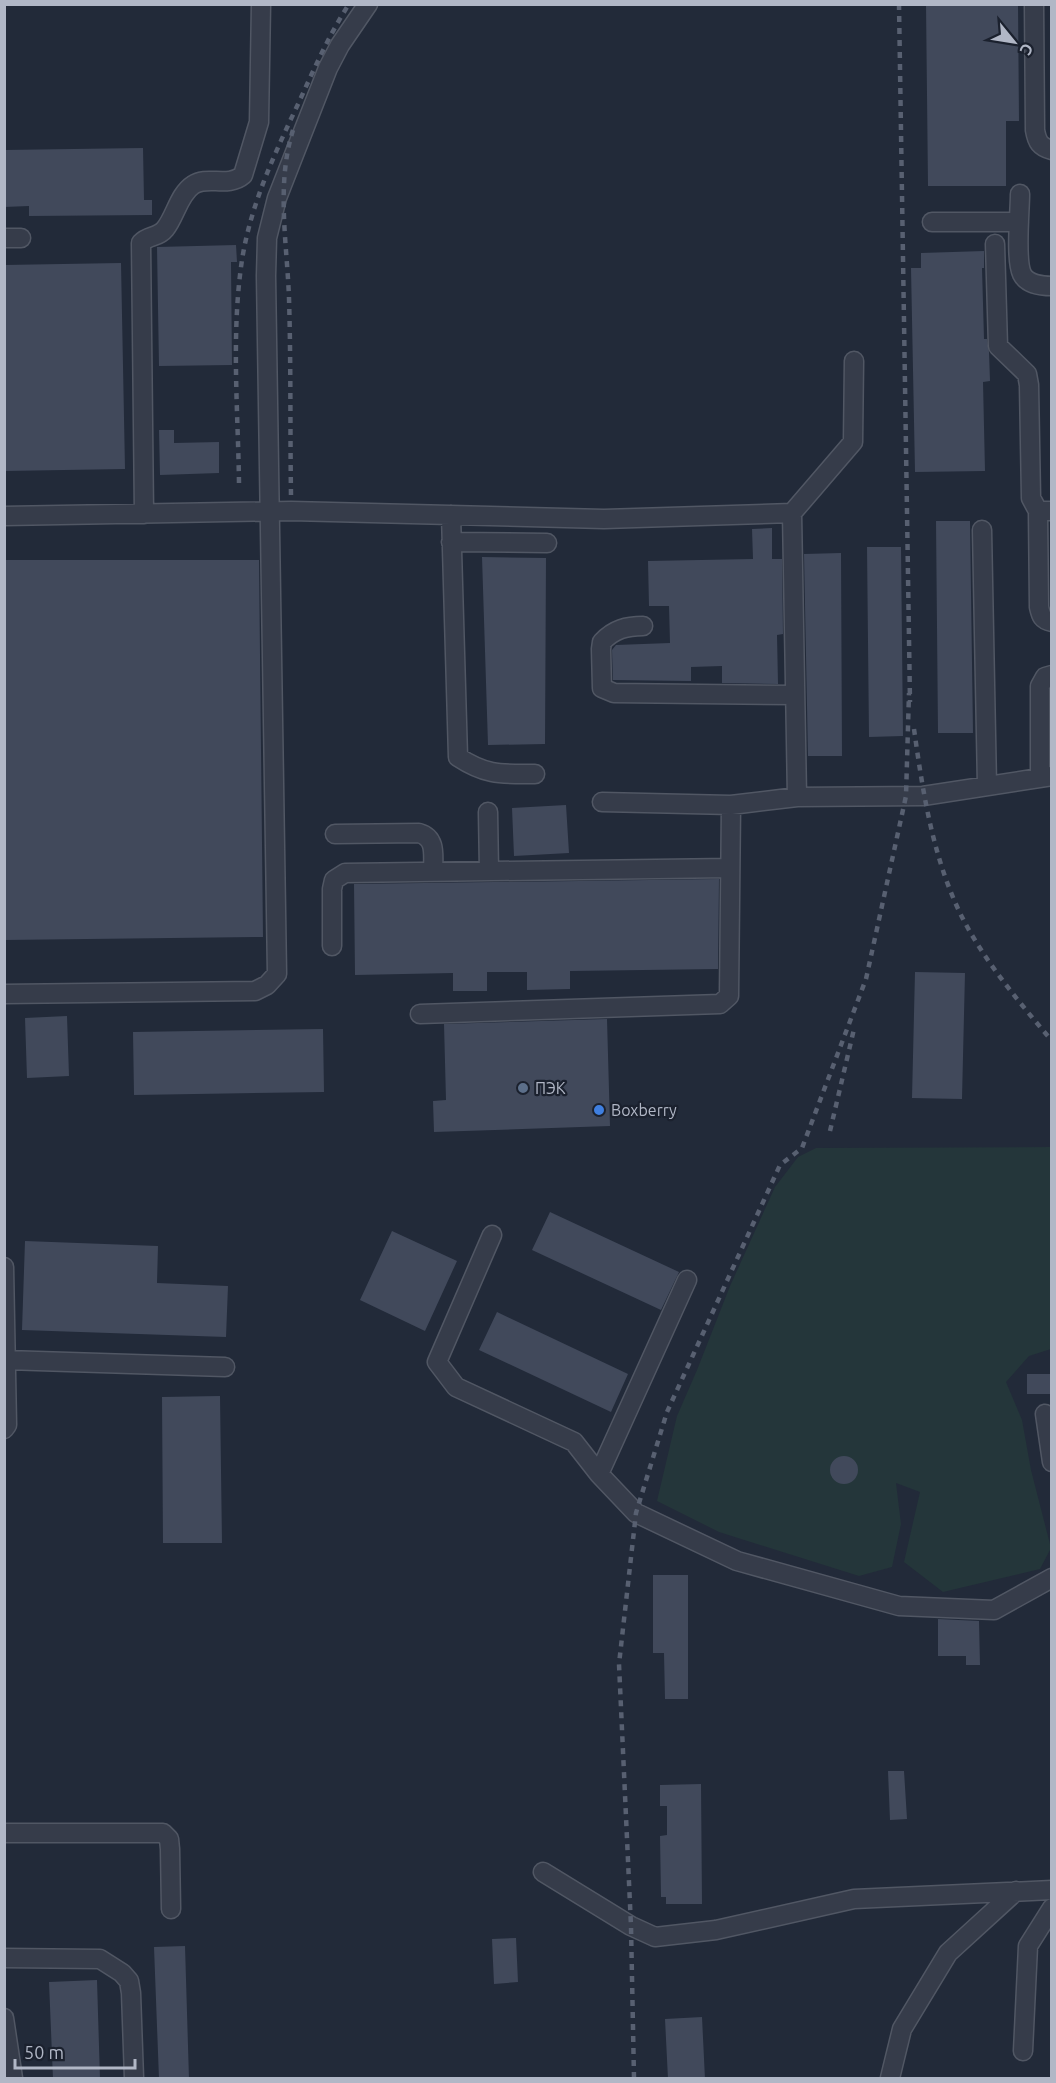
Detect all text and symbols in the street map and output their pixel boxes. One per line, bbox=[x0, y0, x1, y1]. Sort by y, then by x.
north arrow bbox=[984, 12, 1044, 72]
text: С bbox=[1017, 41, 1037, 58]
place label: ПЭК bbox=[535, 1079, 566, 1097]
marker: ПЭК bbox=[516, 1081, 530, 1095]
place label: Boxberry bbox=[611, 1101, 677, 1119]
marker: Boxberry bbox=[592, 1103, 606, 1117]
scale bar bbox=[15, 2032, 135, 2070]
text: 50 m bbox=[24, 2042, 64, 2062]

